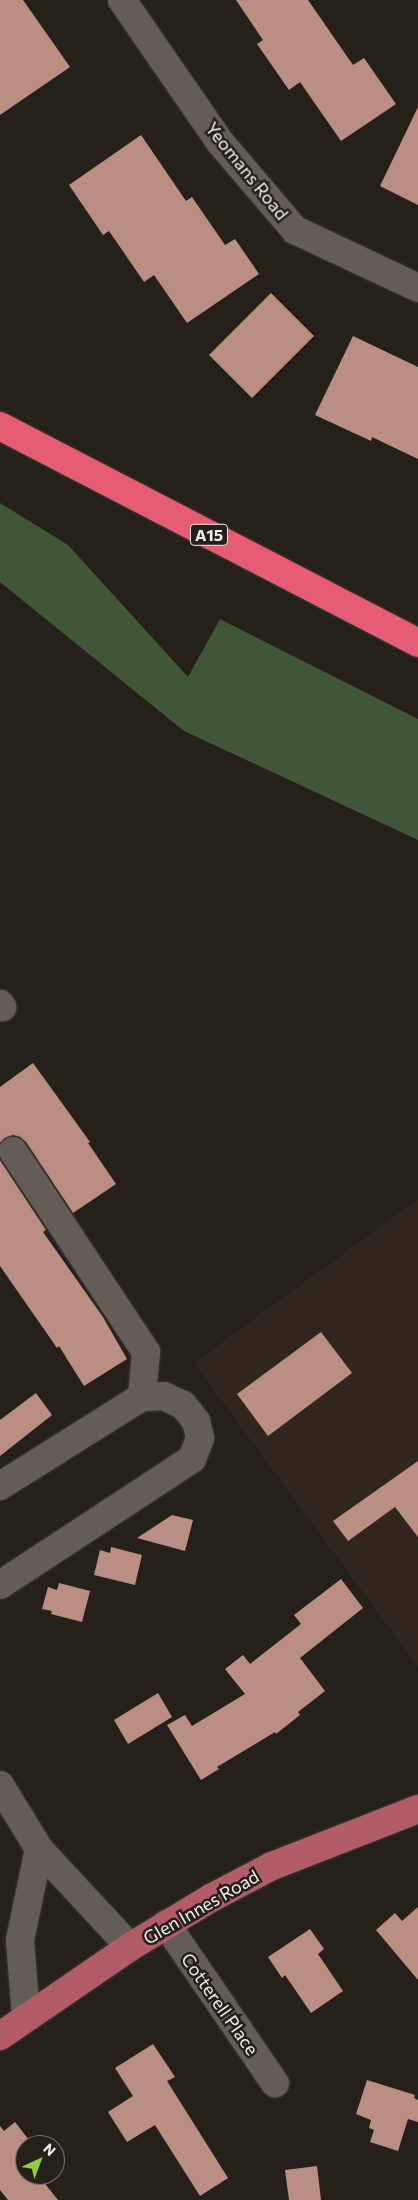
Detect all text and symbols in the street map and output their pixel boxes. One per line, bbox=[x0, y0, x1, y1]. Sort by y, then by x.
street label: Yeomans Road bbox=[201, 118, 293, 224]
road number: A15 bbox=[189, 522, 229, 548]
street label: Glen Innes Road bbox=[139, 1865, 263, 1949]
street label: Cotterell Place bbox=[177, 1949, 263, 2059]
north arrow bbox=[15, 2135, 65, 2185]
text: N bbox=[40, 2140, 60, 2159]

